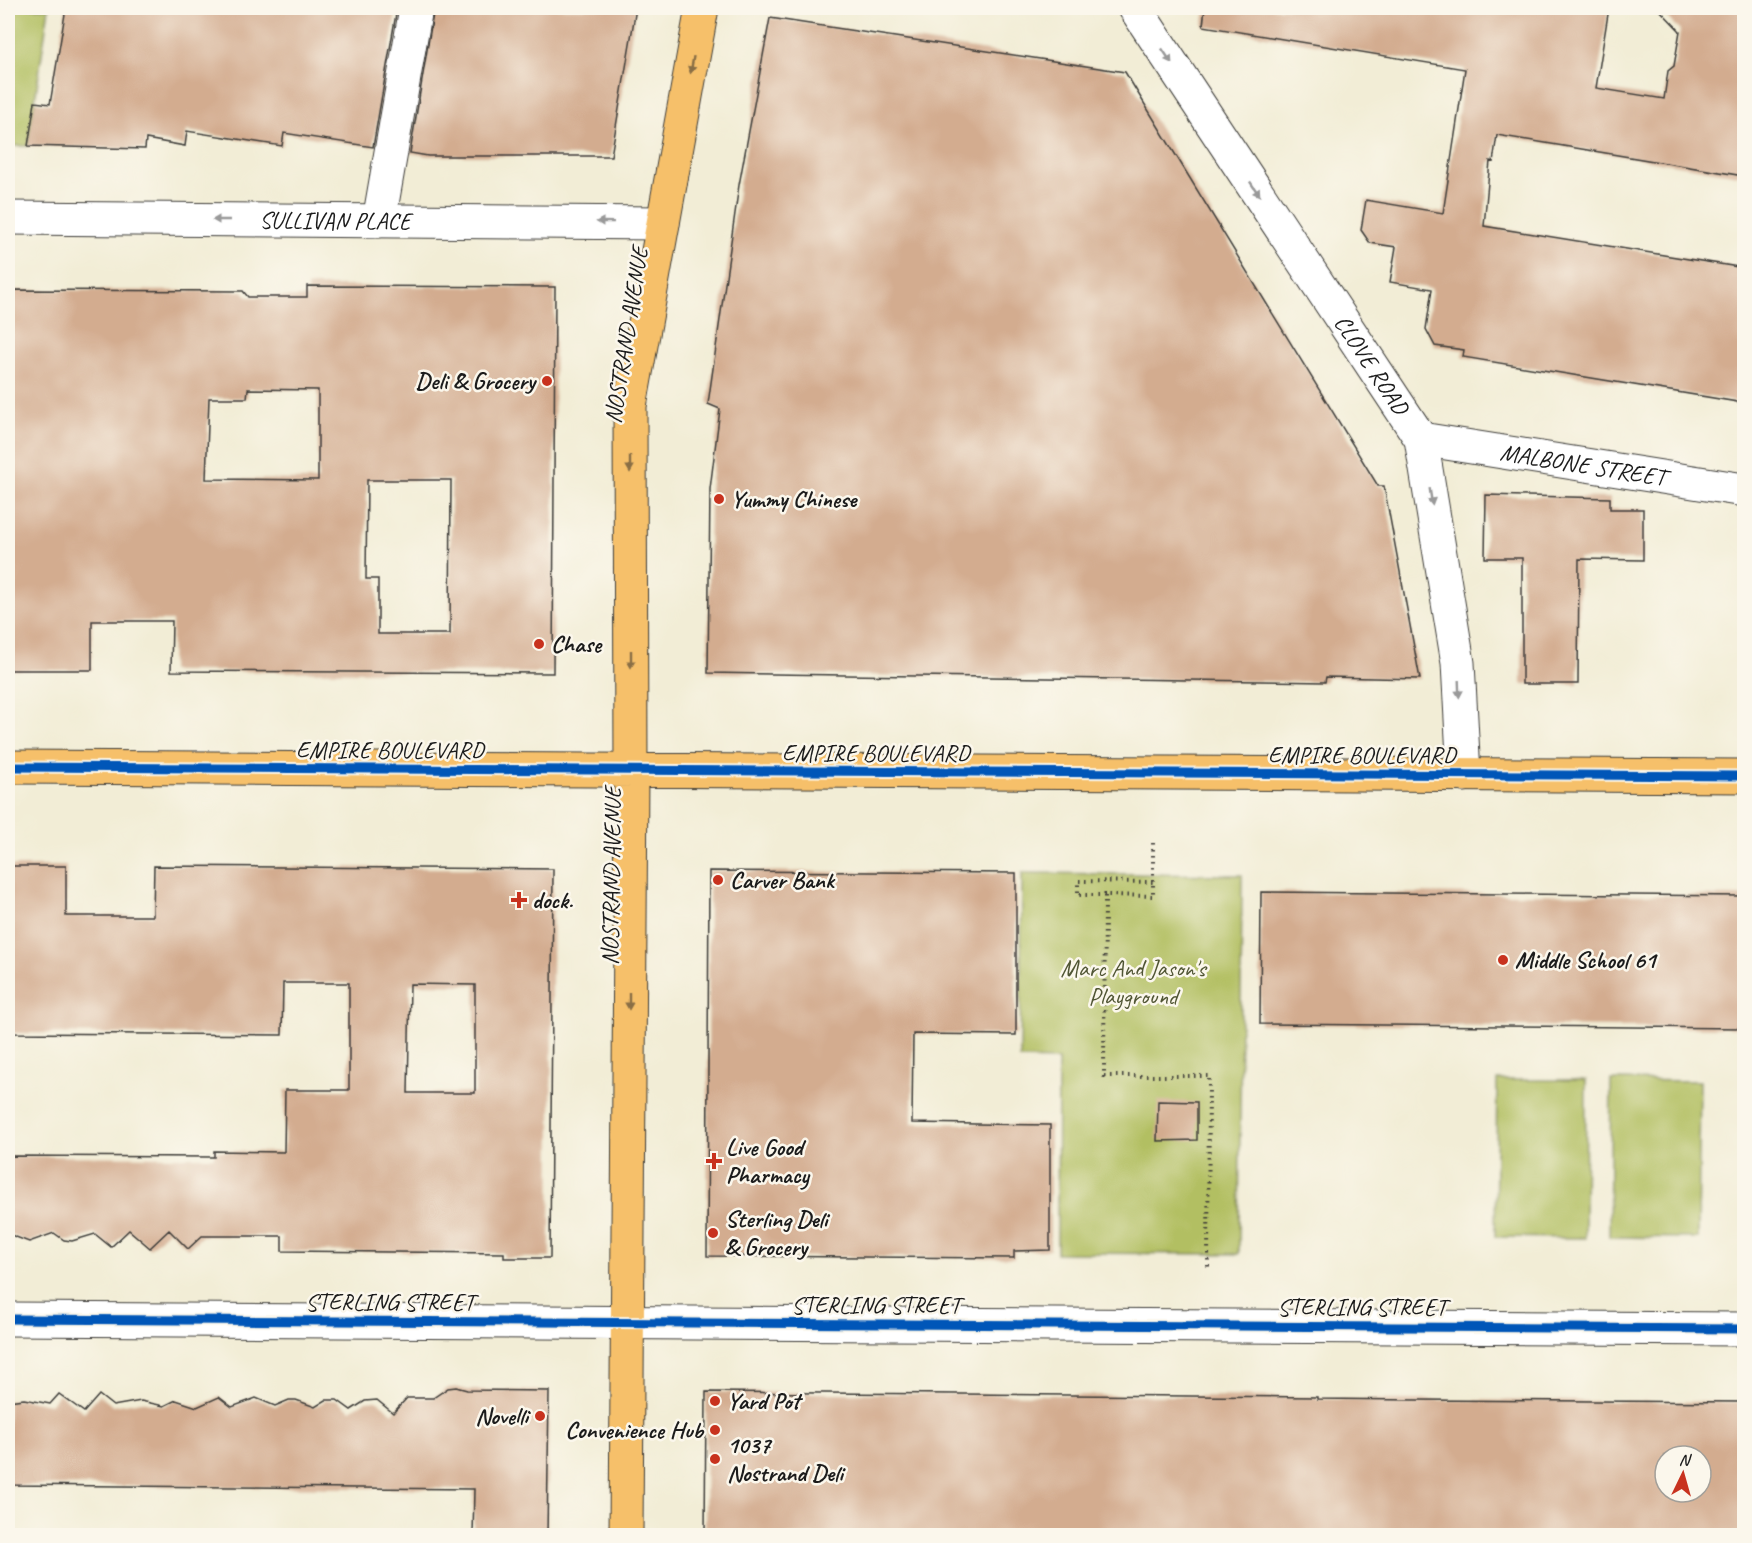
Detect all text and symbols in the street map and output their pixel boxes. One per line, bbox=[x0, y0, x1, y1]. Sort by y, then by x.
one-way arrow bbox=[1161, 48, 1173, 64]
one-way arrow bbox=[687, 56, 696, 75]
one-way arrow bbox=[1249, 181, 1260, 197]
street label: SULLIVAN PLACE bbox=[259, 205, 414, 236]
one-way arrow bbox=[211, 215, 230, 224]
one-way arrow bbox=[595, 217, 614, 227]
street label: NOSTRAND AVENUE bbox=[597, 242, 655, 425]
street label: CLOVE ROAD bbox=[1328, 309, 1417, 422]
place label: Deli & Grocery bbox=[416, 366, 538, 396]
marker: Deli & Grocery bbox=[540, 374, 554, 388]
street label: MALBONE STREET bbox=[1498, 437, 1674, 493]
one-way arrow bbox=[625, 455, 635, 474]
place label: Yummy Chinese bbox=[731, 484, 858, 514]
one-way arrow bbox=[1426, 487, 1435, 506]
marker: Yummy Chinese bbox=[712, 492, 726, 506]
place label: Chase bbox=[551, 629, 603, 659]
marker: Chase bbox=[532, 637, 546, 651]
one-way arrow bbox=[626, 650, 636, 669]
one-way arrow bbox=[1455, 680, 1464, 699]
street label: EMPIRE BOULEVARD bbox=[296, 735, 486, 765]
street label: EMPIRE BOULEVARD bbox=[782, 738, 972, 768]
street label: EMPIRE BOULEVARD bbox=[1268, 740, 1458, 770]
street label: NOSTRAND AVENUE bbox=[594, 784, 628, 965]
place label: Carver Bank bbox=[730, 865, 836, 895]
marker: Carver Bank bbox=[711, 873, 725, 887]
place label: dock. bbox=[532, 885, 574, 915]
marker: dock. bbox=[510, 891, 528, 909]
place label: Middle School 61 bbox=[1515, 945, 1659, 975]
park label: Marc And Jason's Playground bbox=[1061, 953, 1208, 1011]
marker: Middle School 61 bbox=[1496, 953, 1510, 967]
one-way arrow bbox=[624, 992, 634, 1011]
place label: Live Good Pharmacy bbox=[726, 1132, 810, 1190]
marker: Live Good Pharmacy bbox=[707, 1154, 721, 1168]
place label: Sterling Deli & Grocery bbox=[725, 1204, 831, 1262]
marker: Sterling Deli & Grocery bbox=[706, 1226, 720, 1240]
street label: STERLING STREET bbox=[305, 1287, 480, 1317]
street label: STERLING STREET bbox=[791, 1290, 966, 1320]
street label: STERLING STREET bbox=[1277, 1292, 1452, 1322]
place label: Yard Pot bbox=[727, 1386, 804, 1416]
marker: Yard Pot bbox=[708, 1394, 722, 1408]
place label: Novelli bbox=[475, 1401, 531, 1431]
marker: Novelli bbox=[533, 1409, 547, 1423]
place label: Convenience Hub bbox=[565, 1415, 705, 1445]
marker: Convenience Hub bbox=[708, 1423, 722, 1437]
place label: 1037 Nostrand Deli bbox=[727, 1430, 846, 1488]
north arrow bbox=[1653, 1444, 1713, 1504]
text: N bbox=[1678, 1450, 1693, 1471]
marker: 1037 Nostrand Deli bbox=[708, 1452, 722, 1466]

